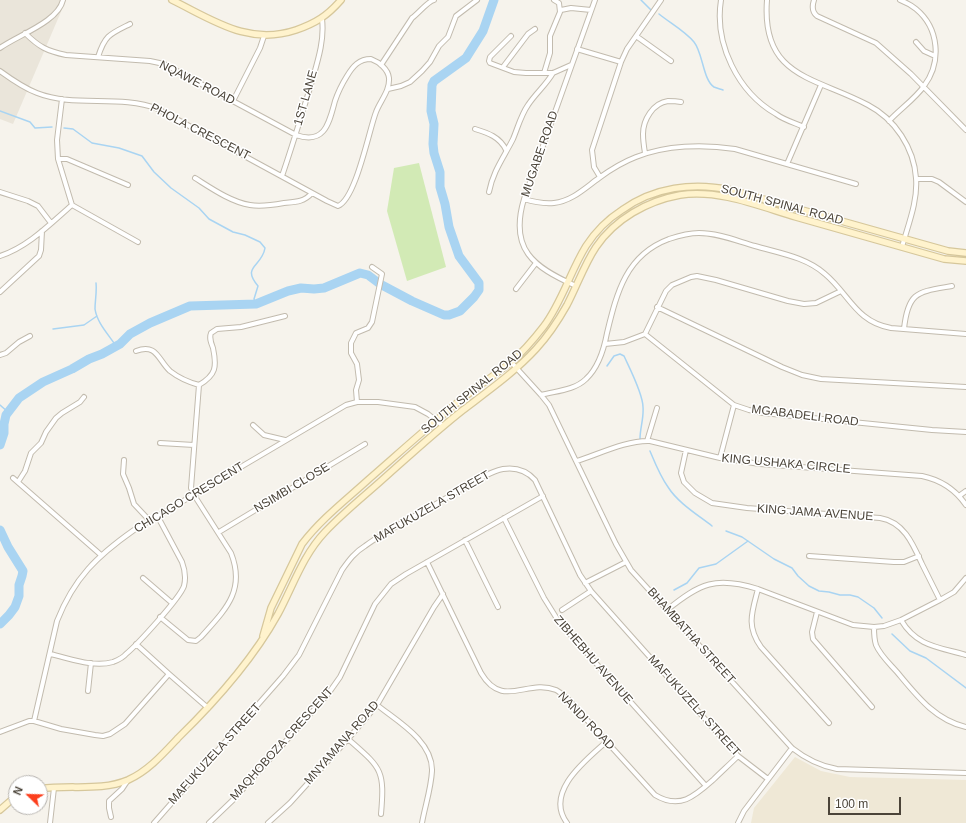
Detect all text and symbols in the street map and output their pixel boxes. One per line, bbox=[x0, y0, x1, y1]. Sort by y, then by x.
street label: NQAWE ROAD bbox=[157, 58, 237, 108]
street label: 1ST LANE bbox=[291, 69, 321, 127]
street label: PHOLA CRESCENT bbox=[148, 101, 252, 163]
street label: MUGABE ROAD bbox=[519, 109, 561, 199]
street label: SOUTH SPINAL ROAD bbox=[719, 182, 845, 228]
street label: SOUTH SPINAL ROAD bbox=[418, 347, 526, 437]
street label: MGABADELI ROAD bbox=[751, 402, 859, 430]
street label: KING USHAKA CIRCLE bbox=[721, 451, 851, 477]
street label: CHICAGO CRESCENT bbox=[132, 460, 246, 536]
street label: NSIMBI CLOSE bbox=[252, 460, 332, 516]
street label: MAFUKUZELA STREET bbox=[372, 468, 492, 546]
street label: KING JAMA AVENUE bbox=[756, 502, 874, 524]
street label: BHAMBATHA STREET bbox=[644, 585, 738, 687]
street label: ZIBHEBHU AVENUE bbox=[551, 613, 635, 707]
street label: MAFUKUZELA STREET bbox=[645, 652, 743, 760]
street label: MAQHOBOZA CRESCENT bbox=[227, 684, 337, 804]
street label: NANDI ROAD bbox=[555, 689, 617, 753]
street label: MNYAMANA ROAD bbox=[302, 698, 382, 788]
street label: MAFUKUZELA STREET bbox=[166, 700, 264, 808]
north arrow bbox=[8, 775, 48, 815]
text: N bbox=[11, 785, 25, 797]
scale bar bbox=[830, 789, 903, 815]
text: 100 m bbox=[835, 797, 868, 811]

